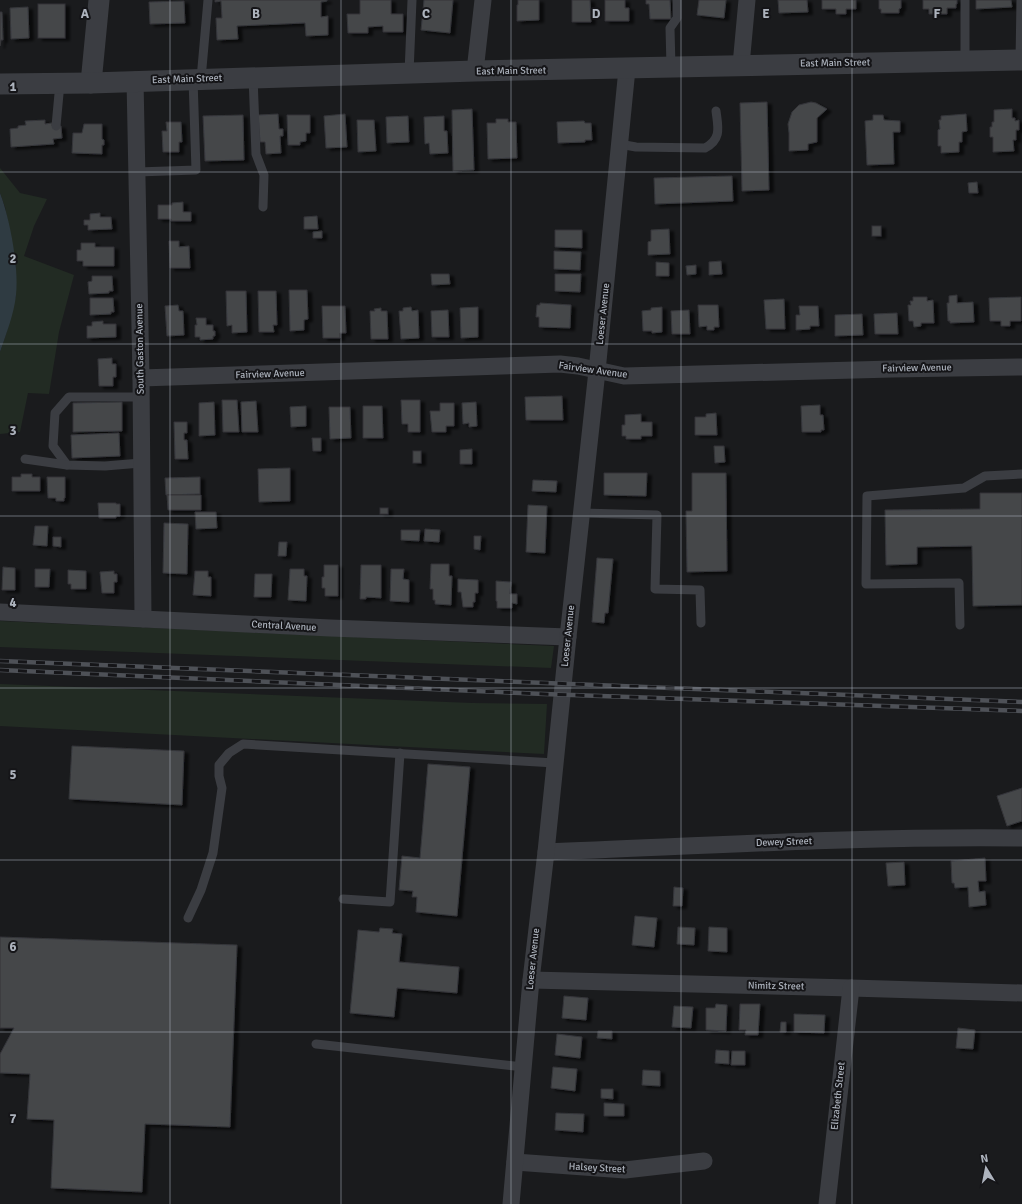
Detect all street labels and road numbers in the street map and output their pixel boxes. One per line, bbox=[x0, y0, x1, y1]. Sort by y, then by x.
street label: East Main Street bbox=[800, 56, 871, 70]
street label: East Main Street bbox=[476, 64, 547, 78]
street label: East Main Street bbox=[152, 72, 223, 86]
street label: Loeser Avenue bbox=[594, 283, 612, 345]
street label: South Gaston Avenue bbox=[133, 304, 147, 394]
street label: Fairview Avenue bbox=[558, 359, 628, 381]
street label: Fairview Avenue bbox=[882, 361, 952, 375]
street label: Fairview Avenue bbox=[235, 367, 305, 381]
street label: Loeser Avenue bbox=[559, 605, 577, 667]
street label: Central Avenue bbox=[251, 618, 317, 634]
street label: Dewey Street bbox=[756, 835, 813, 849]
street label: Loeser Avenue bbox=[524, 928, 542, 990]
street label: Nimitz Street bbox=[748, 980, 805, 993]
street label: Elizabeth Street bbox=[828, 1061, 848, 1131]
street label: Halsey Street bbox=[568, 1161, 626, 1176]

